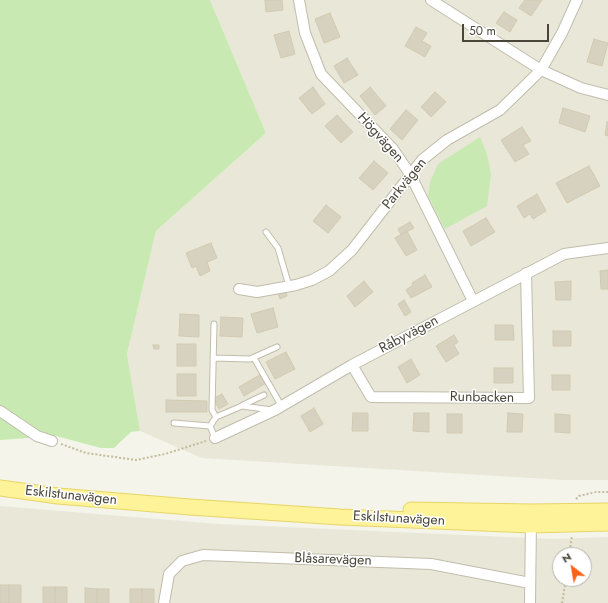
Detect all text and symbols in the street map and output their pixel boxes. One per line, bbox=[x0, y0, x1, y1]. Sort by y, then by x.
scale bar bbox=[464, 16, 551, 42]
text: 50 m bbox=[469, 22, 496, 40]
street label: Högvägen bbox=[353, 110, 407, 166]
street label: Parkvägen bbox=[379, 155, 431, 213]
street label: Råbyvägen bbox=[377, 312, 441, 358]
street label: Runbacken bbox=[450, 389, 514, 407]
street label: Eskilstunavägen bbox=[24, 483, 118, 509]
street label: Eskilstunavägen bbox=[353, 508, 445, 530]
north arrow bbox=[552, 547, 592, 587]
text: N bbox=[558, 548, 574, 567]
street label: Blåsarevägen bbox=[294, 550, 372, 570]

